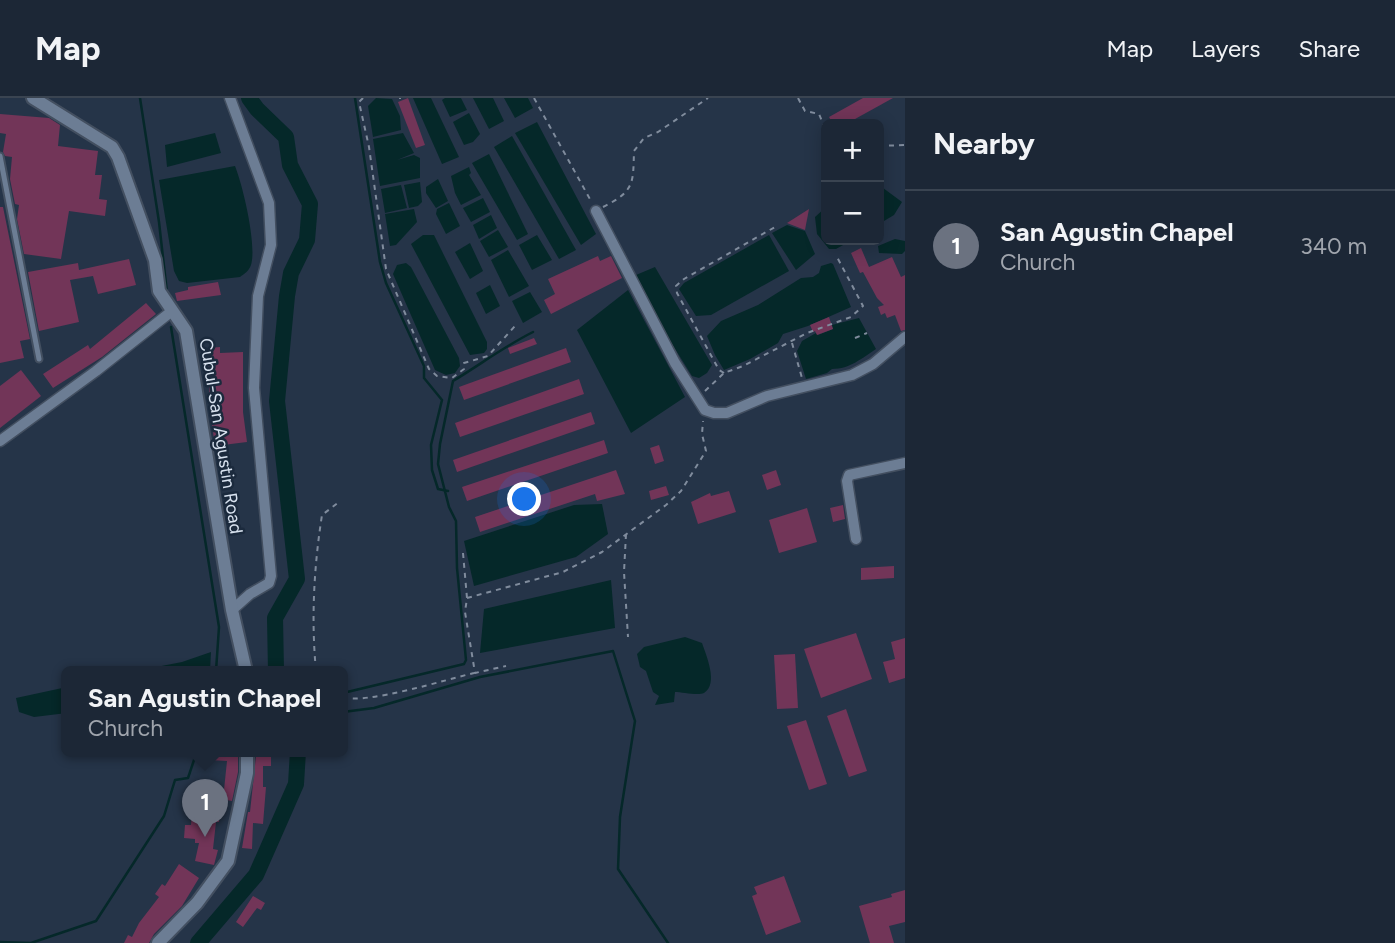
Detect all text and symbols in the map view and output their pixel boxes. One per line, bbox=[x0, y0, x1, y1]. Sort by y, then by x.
text: Map bbox=[35, 29, 101, 68]
text: Map bbox=[1106, 34, 1153, 63]
text: Layers bbox=[1191, 34, 1260, 63]
text: Share bbox=[1298, 34, 1360, 63]
map controls bbox=[821, 119, 884, 245]
button: + bbox=[821, 119, 884, 182]
text: Nearby bbox=[933, 125, 1035, 162]
button: − bbox=[821, 182, 884, 245]
text: San Agustin Chapel bbox=[1000, 216, 1234, 248]
text: 1 bbox=[951, 232, 961, 260]
text: 340 m bbox=[1300, 232, 1367, 260]
text: Church bbox=[1000, 248, 1075, 276]
street label: Cubul-San Agustin Road bbox=[195, 337, 247, 535]
your location bbox=[507, 482, 541, 516]
popup bbox=[61, 666, 348, 757]
text: San Agustin Chapel bbox=[88, 682, 321, 714]
text: Church bbox=[88, 714, 163, 742]
pin: 1 bbox=[182, 779, 228, 837]

